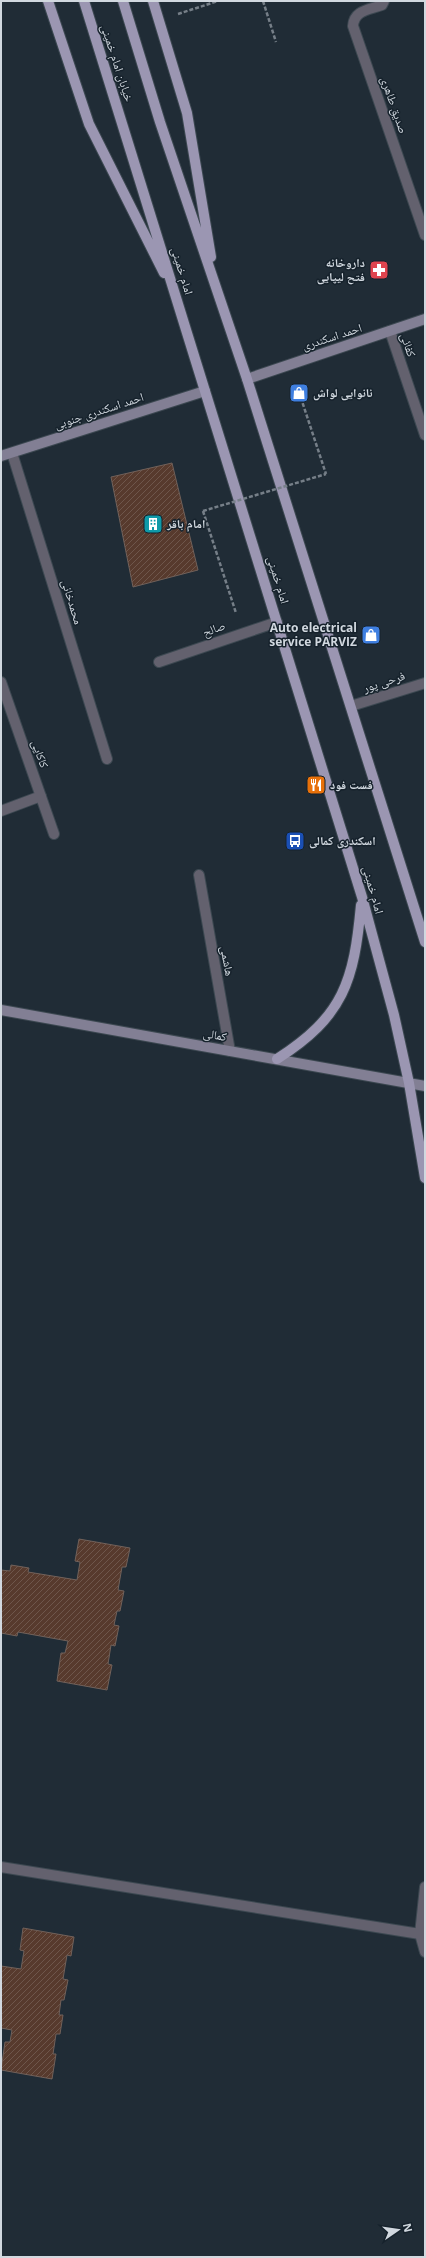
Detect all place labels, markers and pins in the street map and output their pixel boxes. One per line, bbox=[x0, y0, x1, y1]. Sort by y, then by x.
place label: داروخانه فتح لیپایی bbox=[317, 254, 365, 285]
pharmacy icon: داروخانه فتح لیپایی bbox=[368, 259, 390, 281]
shop icon: نانوایی لواش bbox=[288, 382, 310, 404]
place label: نانوایی لواش bbox=[313, 384, 372, 401]
building icon: امام باقر bbox=[142, 513, 164, 535]
place label: امام باقر bbox=[166, 515, 205, 532]
place label: Auto electrical service PARVIZ bbox=[269, 619, 357, 650]
shop icon: Auto electrical service PARVIZ bbox=[360, 624, 382, 646]
restaurant icon: فست فود bbox=[305, 774, 327, 796]
place label: فست فود bbox=[330, 776, 373, 793]
bus stop icon: اسکندری کمالی bbox=[284, 830, 306, 852]
place label: اسکندری کمالی bbox=[309, 832, 376, 849]

